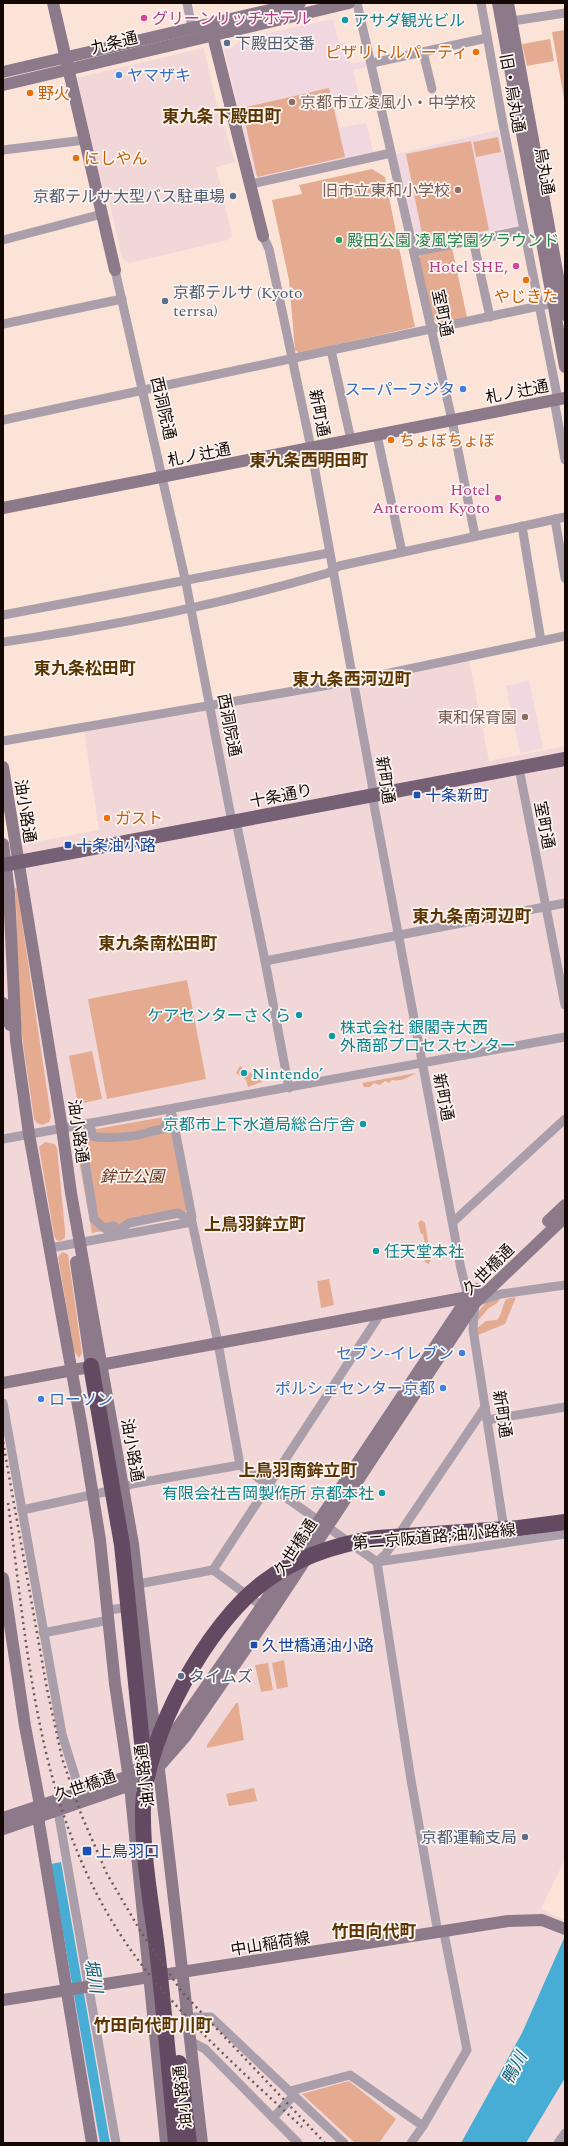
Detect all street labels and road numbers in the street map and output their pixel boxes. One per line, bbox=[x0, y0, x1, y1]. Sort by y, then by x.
street label: 九条通 bbox=[88, 26, 140, 60]
street label: 旧・烏丸通 bbox=[493, 52, 531, 135]
street label: 烏丸通 bbox=[528, 145, 560, 197]
street label: 室町通 bbox=[425, 287, 459, 339]
street label: 西洞院通 bbox=[144, 374, 182, 442]
street label: 札ノ辻通 bbox=[483, 374, 551, 410]
street label: 新町通 bbox=[303, 387, 335, 439]
street label: 札ノ辻通 bbox=[165, 437, 233, 473]
street label: 西洞院通 bbox=[211, 691, 247, 759]
street label: 新町通 bbox=[369, 755, 401, 806]
street label: 油小路通 bbox=[8, 778, 42, 845]
street label: 十条通り bbox=[247, 778, 315, 814]
street label: 室町通 bbox=[528, 799, 560, 851]
street label: 新町通 bbox=[427, 1071, 459, 1123]
street label: 油小路通 bbox=[62, 1098, 94, 1165]
street label: 久世橋通 bbox=[458, 1239, 520, 1301]
street label: 新町通 bbox=[486, 1389, 518, 1440]
street label: 油小路通 bbox=[115, 1417, 149, 1484]
street label: 久世橋通 bbox=[268, 1514, 323, 1581]
street label: 第二京阪道路;油小路線 bbox=[351, 1518, 517, 1556]
street label: 油小路通 bbox=[129, 1743, 161, 1809]
street label: 久世橋通 bbox=[51, 1764, 119, 1808]
street label: 中山稲荷線 bbox=[229, 1926, 312, 1962]
street label: 油小路通 bbox=[168, 2064, 198, 2130]

